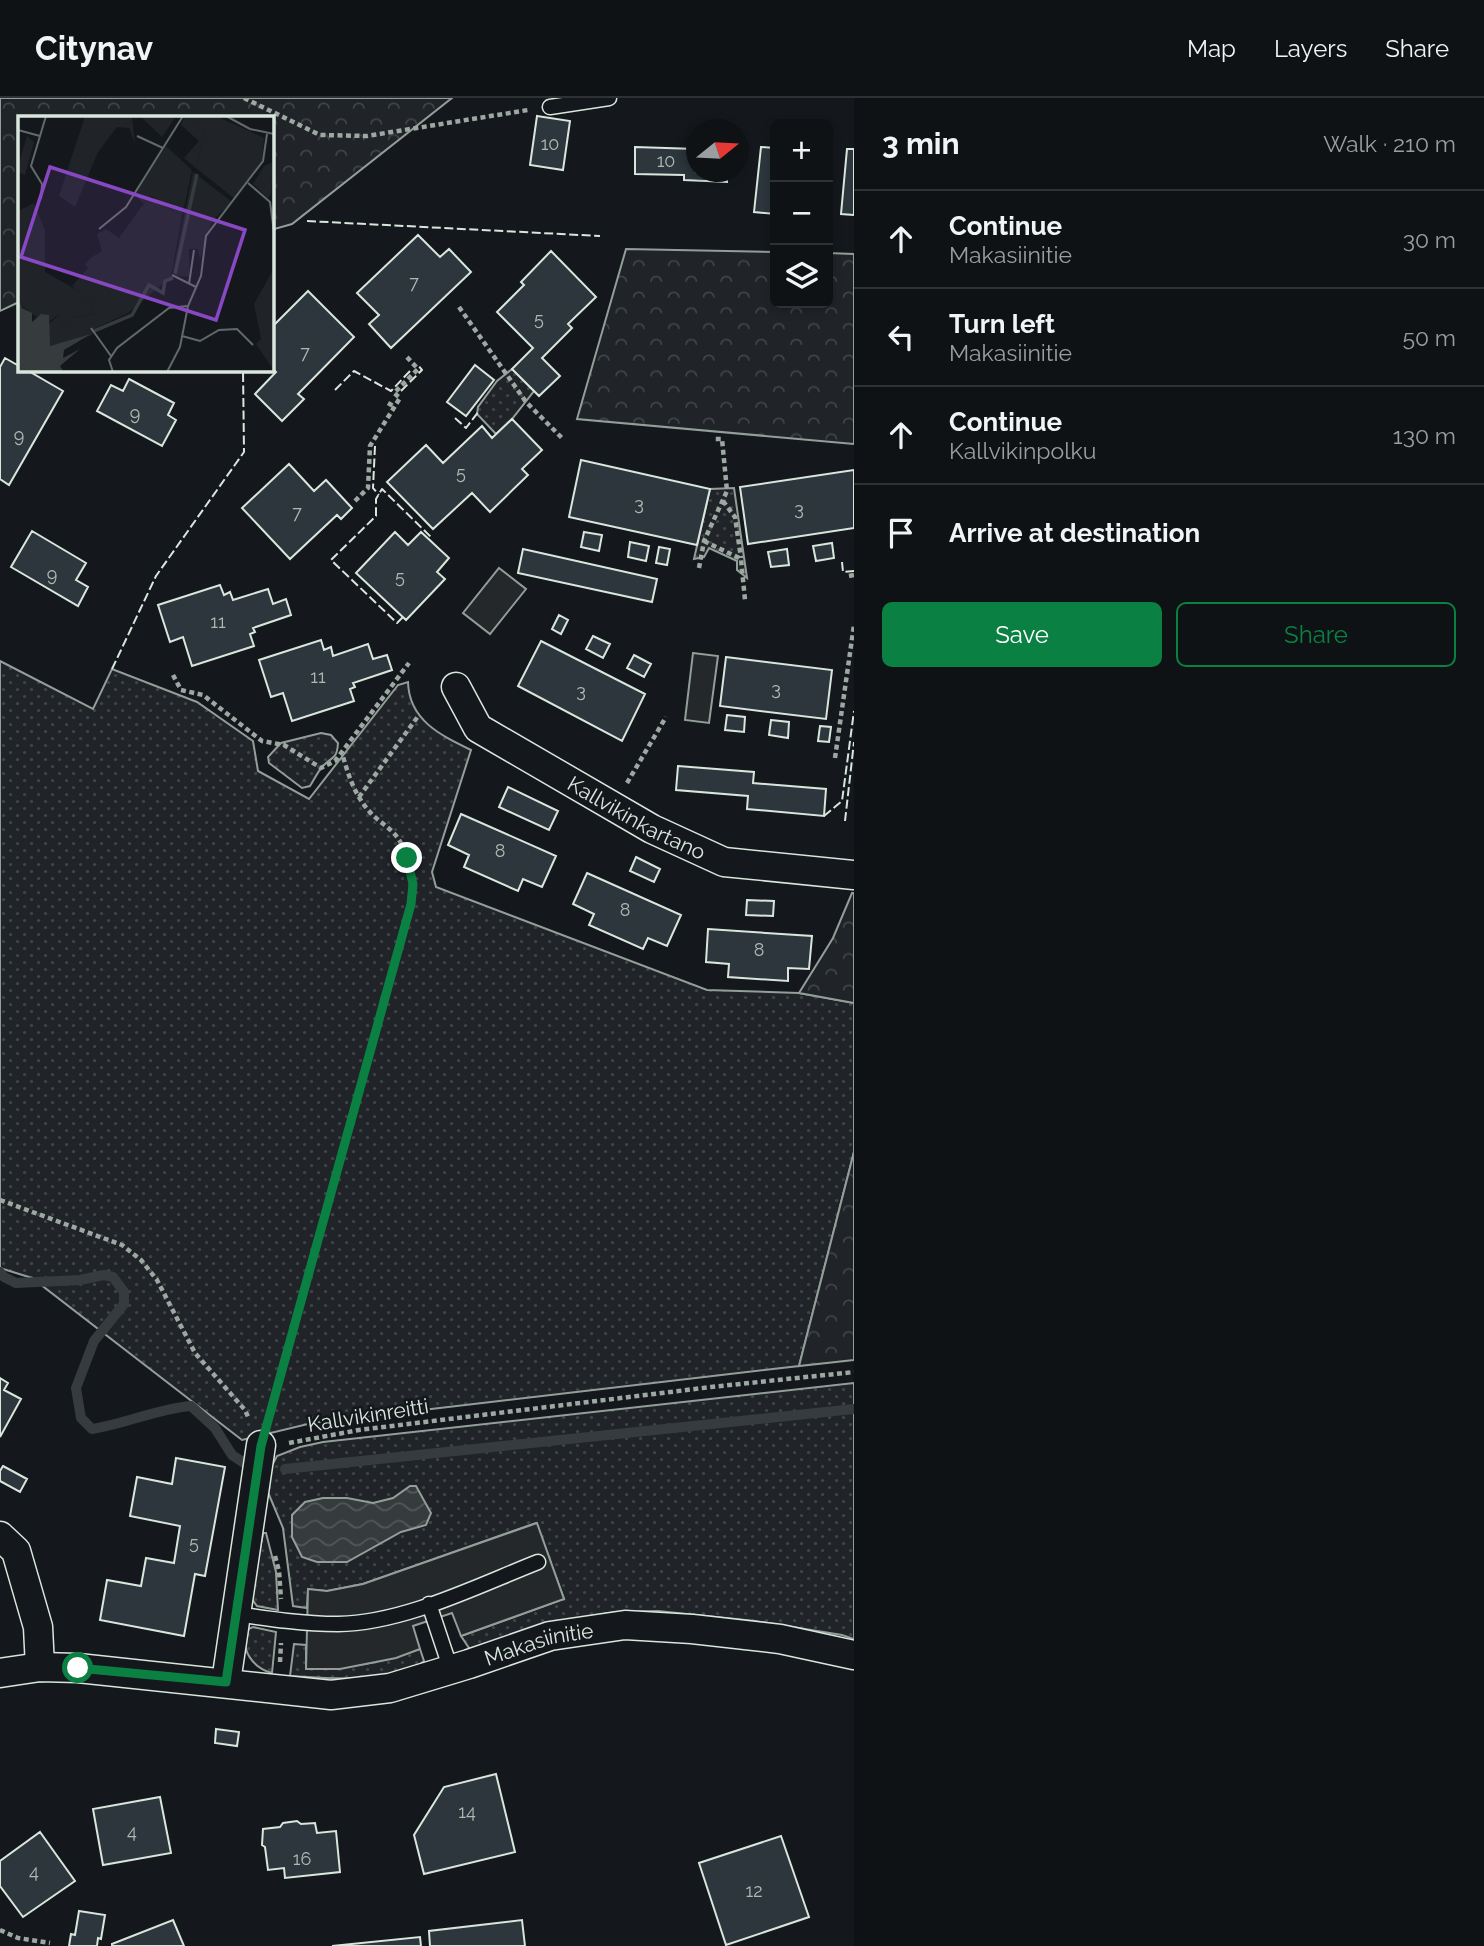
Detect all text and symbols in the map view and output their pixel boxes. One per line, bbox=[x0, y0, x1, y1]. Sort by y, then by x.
text: Citynav bbox=[35, 29, 153, 68]
text: Map bbox=[1187, 34, 1236, 63]
text: Layers bbox=[1274, 34, 1347, 63]
text: Share bbox=[1385, 34, 1449, 63]
inset map bbox=[18, 116, 273, 371]
north arrow bbox=[686, 119, 749, 182]
map controls bbox=[770, 119, 833, 308]
button: + bbox=[770, 119, 833, 182]
text: 3 min bbox=[882, 126, 960, 161]
text: Walk · 210 m bbox=[1323, 130, 1456, 157]
house number: 10 bbox=[541, 133, 559, 154]
house number: 10 bbox=[657, 150, 675, 171]
button: − bbox=[770, 182, 833, 245]
text: Continue bbox=[949, 211, 1062, 241]
icon: ahead bbox=[882, 220, 920, 258]
text: 30 m bbox=[1403, 226, 1456, 253]
text: Makasiinitie bbox=[949, 241, 1072, 268]
button: layers bbox=[770, 245, 833, 308]
house number: 7 bbox=[409, 272, 419, 293]
house number: 5 bbox=[534, 308, 544, 329]
text: Turn left bbox=[949, 309, 1055, 339]
icon: left bbox=[882, 318, 920, 356]
text: 50 m bbox=[1402, 324, 1456, 351]
text: Makasiinitie bbox=[949, 339, 1072, 366]
house number: 7 bbox=[300, 342, 310, 363]
house number: 9 bbox=[130, 403, 140, 424]
text: Continue bbox=[949, 407, 1062, 437]
icon: ahead bbox=[882, 416, 920, 454]
text: 130 m bbox=[1393, 422, 1456, 449]
house number: 9 bbox=[14, 425, 24, 446]
text: Kallvikinpolku bbox=[949, 437, 1096, 464]
house number: 5 bbox=[456, 462, 466, 483]
house number: 3 bbox=[634, 493, 644, 514]
house number: 3 bbox=[794, 498, 804, 519]
house number: 7 bbox=[292, 502, 302, 523]
icon: arrive bbox=[882, 514, 920, 552]
text: Arrive at destination bbox=[949, 518, 1200, 548]
house number: 9 bbox=[47, 564, 57, 585]
house number: 5 bbox=[395, 566, 405, 587]
button: Save bbox=[882, 602, 1162, 667]
button: Share bbox=[1176, 602, 1456, 667]
house number: 11 bbox=[210, 611, 226, 632]
house number: 11 bbox=[310, 666, 326, 687]
house number: 3 bbox=[771, 678, 781, 699]
house number: 3 bbox=[576, 680, 586, 701]
street label: Kallvikinkartano bbox=[563, 770, 710, 864]
house number: 8 bbox=[495, 840, 505, 861]
route end bbox=[391, 842, 422, 873]
house number: 8 bbox=[620, 899, 630, 920]
house number: 8 bbox=[754, 939, 764, 960]
street label: Kallvikinreitti bbox=[306, 1393, 430, 1437]
house number: 5 bbox=[189, 1532, 199, 1553]
street label: Makasiinitie bbox=[481, 1617, 595, 1670]
route start bbox=[62, 1652, 93, 1683]
house number: 14 bbox=[458, 1801, 476, 1822]
house number: 4 bbox=[127, 1821, 137, 1842]
house number: 16 bbox=[293, 1848, 311, 1869]
house number: 4 bbox=[29, 1861, 39, 1882]
house number: 12 bbox=[745, 1880, 763, 1901]

